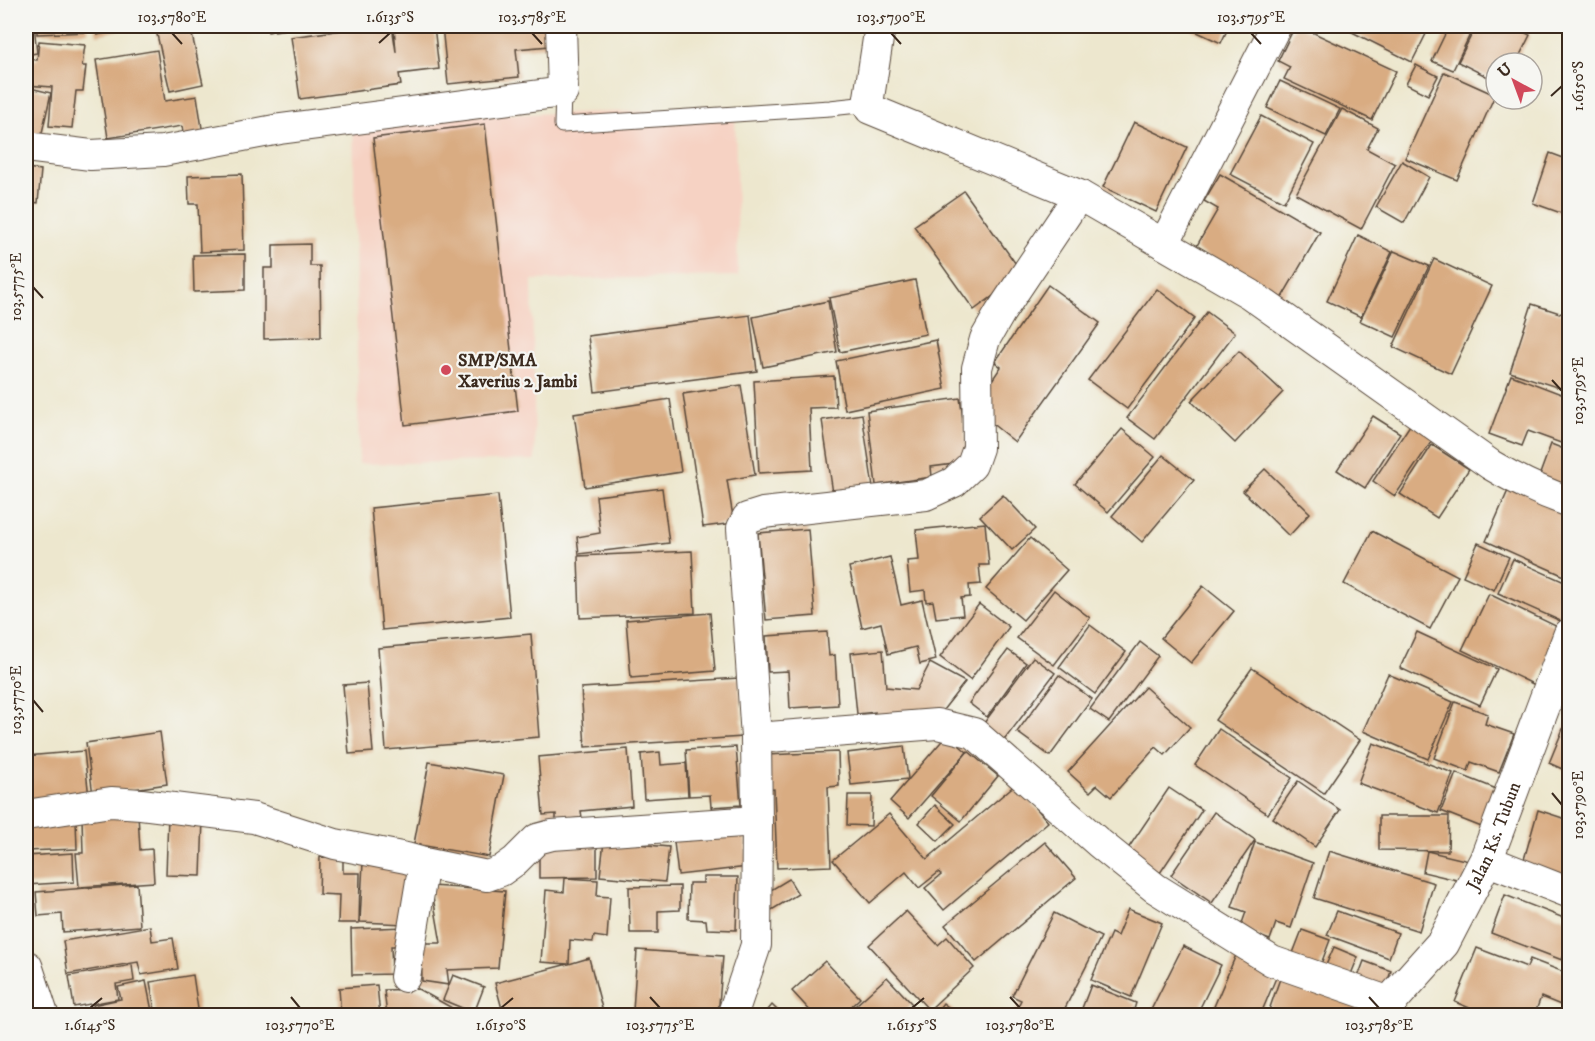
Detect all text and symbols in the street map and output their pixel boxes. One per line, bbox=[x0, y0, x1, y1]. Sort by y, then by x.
text: 103.5780°E bbox=[138, 8, 207, 27]
text: 1.6135°S bbox=[366, 8, 414, 27]
text: 103.5785°E bbox=[498, 8, 566, 27]
text: 103.5790°E bbox=[857, 8, 926, 27]
text: 103.5795°E bbox=[1217, 8, 1285, 27]
north arrow bbox=[1484, 51, 1544, 111]
text: U bbox=[1494, 58, 1517, 82]
text: 1.6150°S bbox=[1569, 61, 1588, 111]
text: 103.5775°E bbox=[7, 252, 26, 321]
place label: SMP/SMA Xaverius 2 Jambi bbox=[458, 350, 578, 393]
text: 103.5795°E bbox=[1569, 357, 1588, 425]
marker: SMP/SMA Xaverius 2 Jambi bbox=[439, 363, 453, 377]
text: 103.5770°E bbox=[7, 665, 26, 735]
text: 103.5790°E bbox=[1569, 770, 1588, 839]
street label: Jalan Ks. Tubun bbox=[1461, 779, 1526, 896]
text: 1.6145°S bbox=[65, 1016, 116, 1035]
text: 103.5770°E bbox=[265, 1016, 335, 1035]
text: 1.6150°S bbox=[476, 1016, 526, 1035]
text: 103.5775°E bbox=[626, 1016, 695, 1035]
text: 1.6155°S bbox=[887, 1016, 937, 1035]
text: 103.5780°E bbox=[986, 1016, 1055, 1035]
text: 103.5785°E bbox=[1345, 1016, 1413, 1035]

